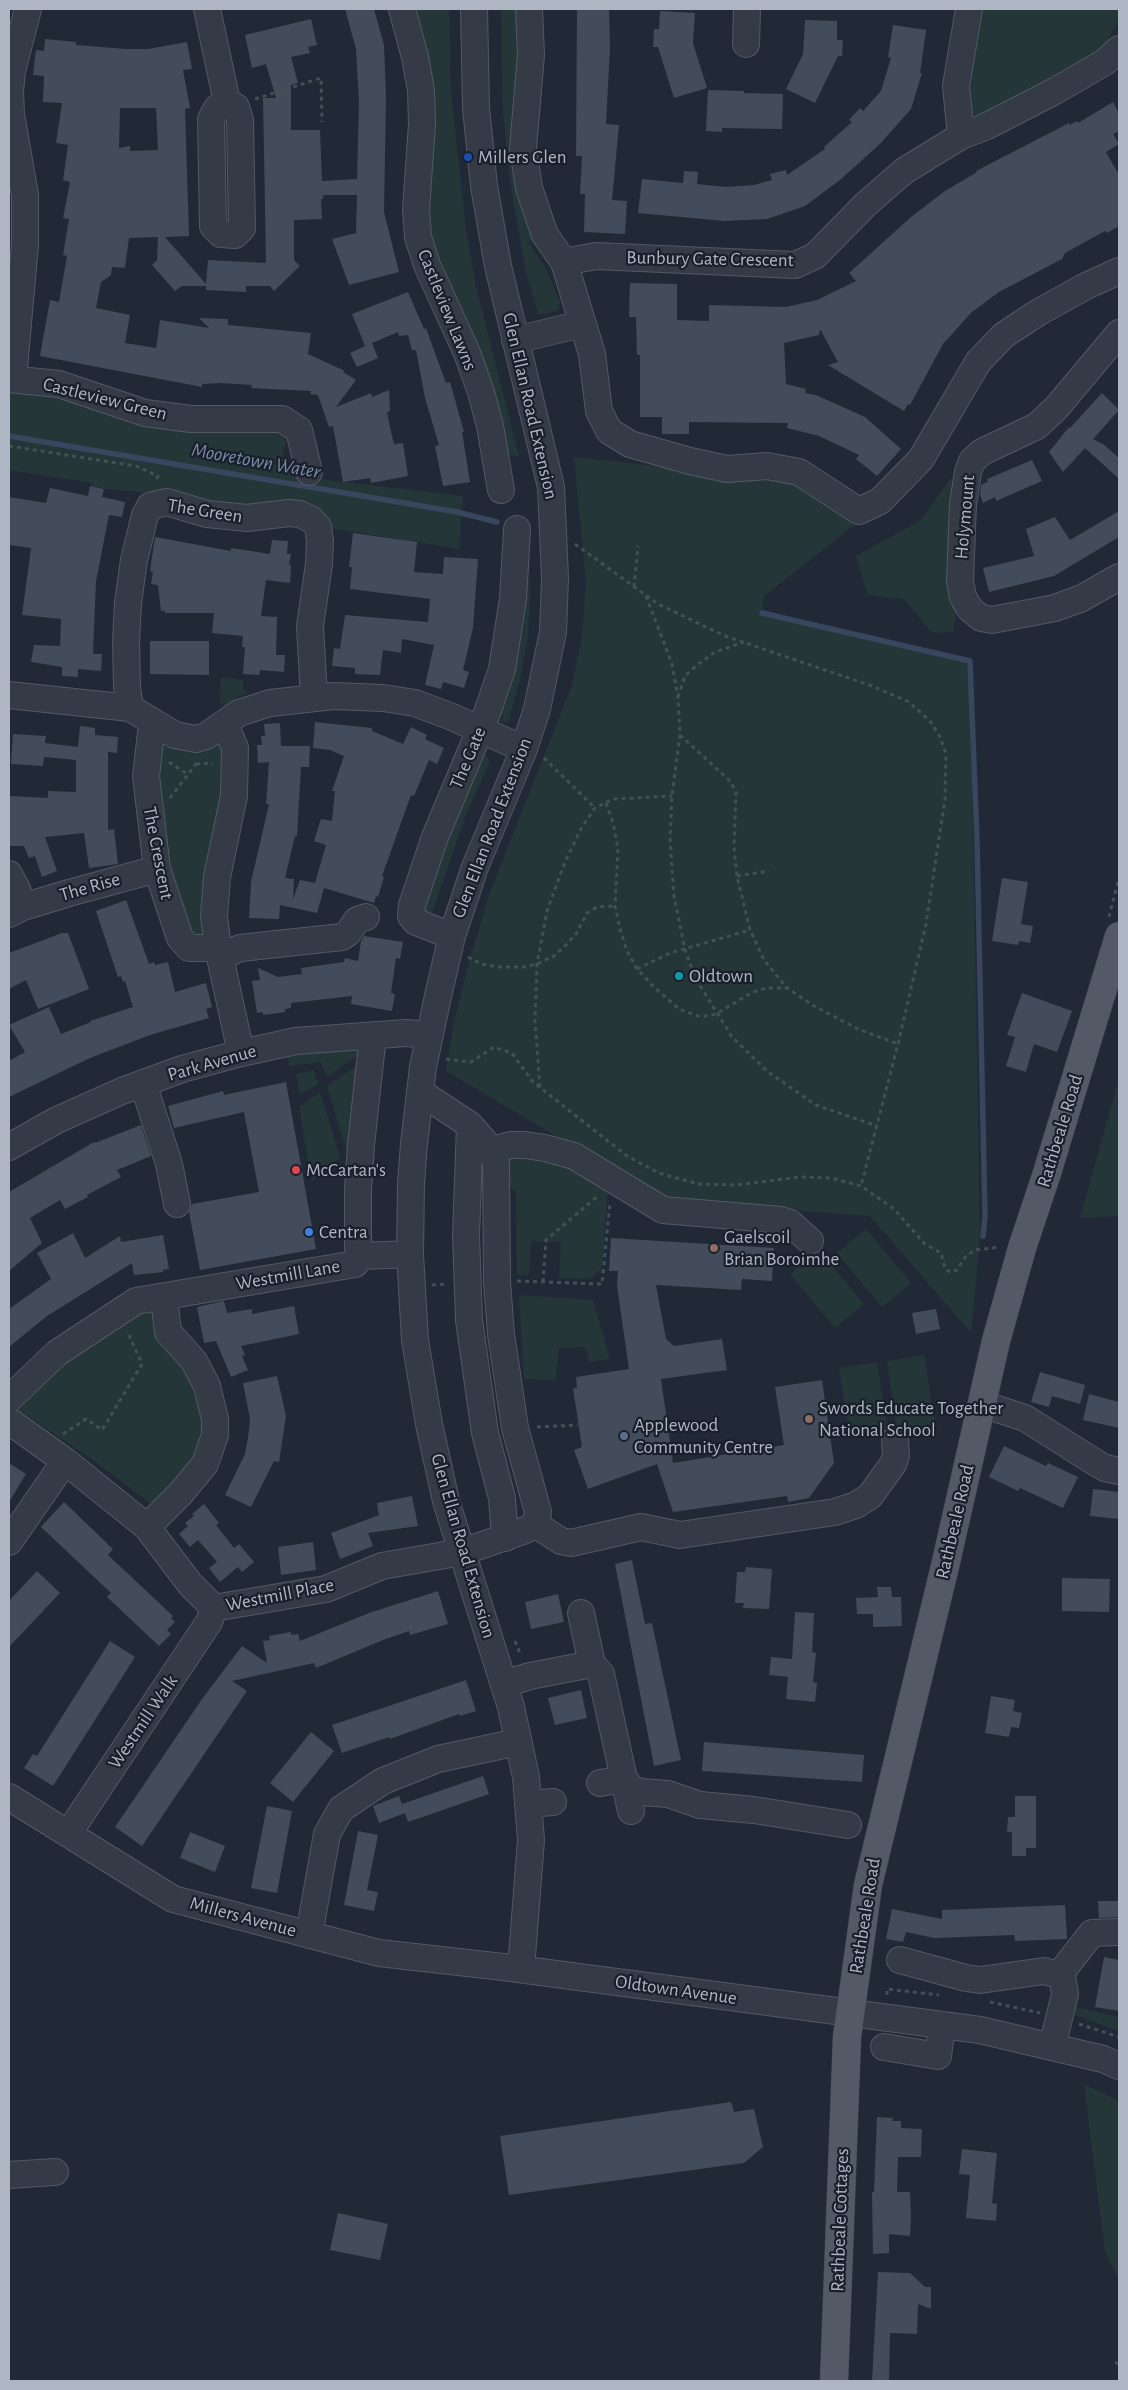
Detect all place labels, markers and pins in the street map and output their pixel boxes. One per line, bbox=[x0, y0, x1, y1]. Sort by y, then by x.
place label: Millers Glen bbox=[478, 146, 567, 168]
marker: Millers Glen bbox=[462, 151, 474, 163]
place label: Oldtown bbox=[689, 965, 753, 987]
marker: Oldtown bbox=[673, 970, 685, 982]
place label: McCartan's bbox=[306, 1159, 386, 1181]
marker: McCartan's bbox=[290, 1164, 302, 1176]
place label: Centra bbox=[319, 1221, 368, 1243]
marker: Centra bbox=[303, 1226, 315, 1238]
place label: Gaelscoil Brian Boroimhe bbox=[724, 1226, 839, 1270]
marker: Gaelscoil Brian Boroimhe bbox=[708, 1242, 720, 1254]
place label: Swords Educate Together National School bbox=[819, 1397, 1003, 1441]
marker: Swords Educate Together National School bbox=[803, 1413, 815, 1425]
place label: Applewood Community Centre bbox=[634, 1414, 773, 1458]
marker: Applewood Community Centre bbox=[618, 1430, 630, 1442]

